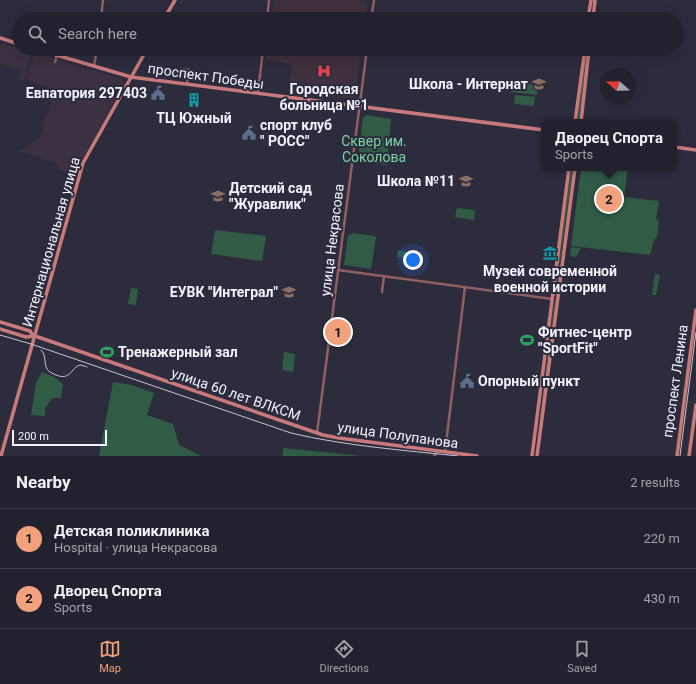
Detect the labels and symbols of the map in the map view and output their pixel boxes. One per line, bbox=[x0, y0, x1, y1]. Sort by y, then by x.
street label: проспект Победы bbox=[147, 60, 265, 92]
hospital icon: Городская больница №1 bbox=[316, 63, 332, 79]
north arrow bbox=[600, 68, 636, 104]
place label: Школа - Интернат bbox=[409, 76, 528, 92]
school or university icon: Школа - Интернат bbox=[531, 76, 547, 92]
place label: Городская больница №1 bbox=[279, 81, 369, 113]
place label: Евпатория 297403 bbox=[26, 85, 147, 101]
public building icon: Евпатория 297403 bbox=[150, 85, 166, 101]
building icon: ТЦ Южный bbox=[186, 92, 202, 108]
place label: ТЦ Южный bbox=[156, 110, 232, 126]
place label: спорт клуб " РОСС" bbox=[260, 117, 332, 149]
public building icon: спорт клуб " РОСС" bbox=[241, 125, 257, 141]
park label: Сквер им. Соколова bbox=[341, 133, 407, 165]
street label: Интернациональная улица bbox=[19, 155, 83, 329]
place label: Школа №11 bbox=[377, 173, 455, 189]
school or university icon: Школа №11 bbox=[458, 173, 474, 189]
place label: Детский сад "Журавлик" bbox=[229, 180, 312, 212]
street label: улица Некрасова bbox=[317, 183, 347, 297]
pin: 2 bbox=[596, 184, 622, 214]
school or university icon: Детский сад "Журавлик" bbox=[210, 188, 226, 204]
museum icon: Музей современной военной истории bbox=[542, 245, 558, 261]
your location bbox=[403, 250, 423, 270]
place label: Музей современной военной истории bbox=[483, 263, 617, 295]
place label: ЕУВК "Интеграл" bbox=[170, 284, 279, 300]
school or university icon: ЕУВК "Интеграл" bbox=[281, 284, 297, 300]
pin: 1 bbox=[325, 317, 351, 347]
place label: Фитнес-центр "SportFit" bbox=[538, 324, 632, 356]
street label: проспект Ленина bbox=[659, 324, 691, 438]
sports icon: Фитнес-центр "SportFit" bbox=[519, 332, 535, 348]
sports icon: Тренажерный зал bbox=[99, 344, 115, 360]
place label: Тренажерный зал bbox=[118, 344, 238, 360]
street label: улица 60 лет ВЛКСМ bbox=[169, 364, 303, 424]
public building icon: Опорный пункт bbox=[459, 373, 475, 389]
place label: Опорный пункт bbox=[478, 373, 580, 389]
street label: улица Полупанова bbox=[337, 419, 459, 451]
scale bar bbox=[12, 428, 107, 447]

